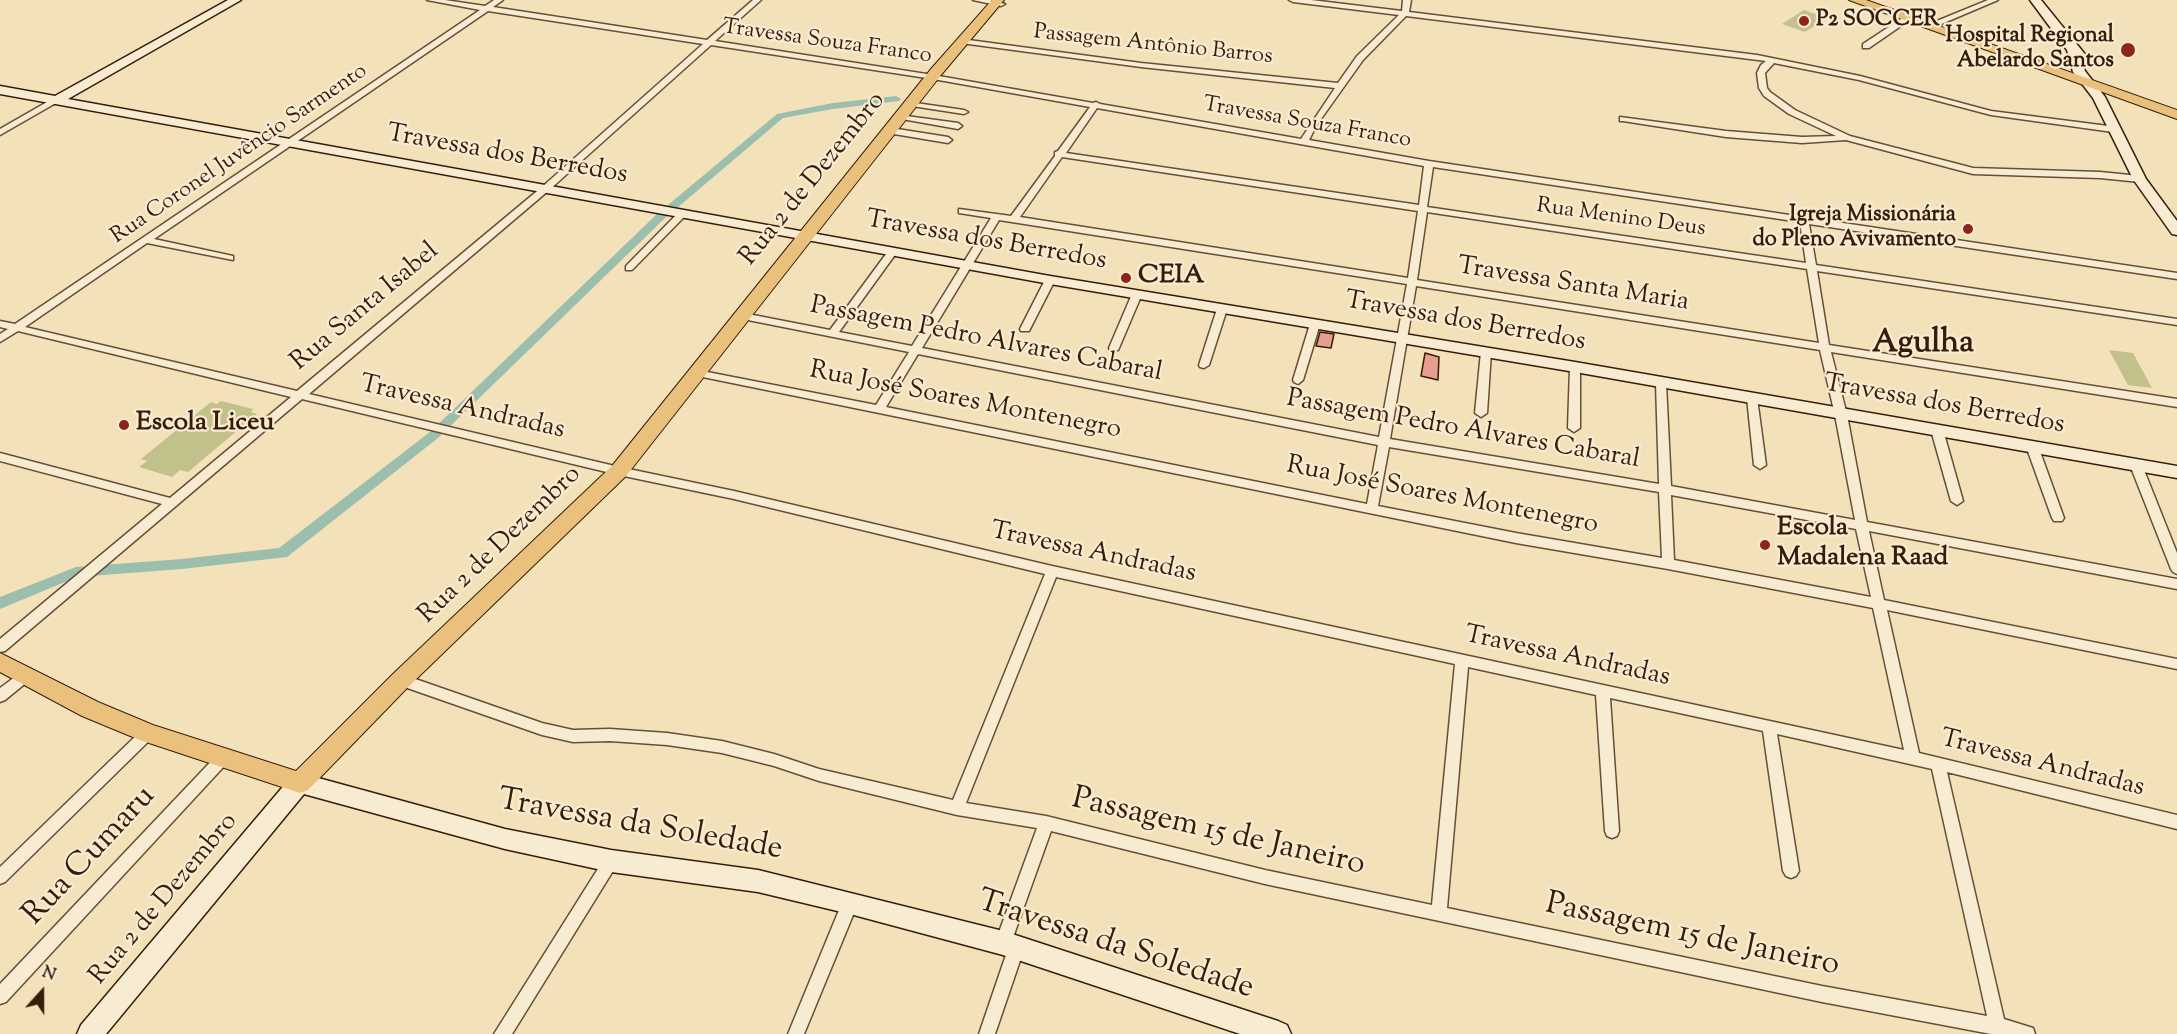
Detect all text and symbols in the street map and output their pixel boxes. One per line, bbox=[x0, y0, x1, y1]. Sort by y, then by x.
place label: P2 SOCCER bbox=[1816, 8, 1939, 34]
marker: P2 SOCCER bbox=[1797, 14, 1811, 28]
street label: Travessa Souza Franco bbox=[721, 15, 933, 71]
street label: Passagem Antônio Barros bbox=[1032, 20, 1274, 72]
place label: Hospital Regional Abelardo Santos bbox=[1945, 24, 2114, 76]
marker: Hospital Regional Abelardo Santos bbox=[2119, 41, 2137, 59]
street label: Rua Coronel Juvêncio Sarmento bbox=[107, 59, 373, 251]
street label: Rua 2 de Dezembro bbox=[734, 87, 894, 273]
street label: Travessa Souza Franco bbox=[1201, 93, 1413, 155]
street label: Travessa dos Berredos bbox=[384, 119, 630, 193]
street label: Rua Menino Deus bbox=[1535, 194, 1707, 244]
place label: Igreja Missionária do Pleno Avivamento bbox=[1752, 203, 1956, 254]
street label: Travessa dos Berredos bbox=[863, 205, 1109, 279]
marker: Igreja Missionária do Pleno Avivamento bbox=[1961, 222, 1975, 236]
street label: Rua Santa Isabel bbox=[286, 237, 446, 379]
street label: Travessa Santa Maria bbox=[1455, 252, 1691, 320]
place label: CEIA bbox=[1138, 262, 1204, 294]
marker: CEIA bbox=[1119, 271, 1133, 285]
street label: Travessa dos Berredos bbox=[1342, 286, 1588, 360]
street label: Passagem Pedro Alvares Cabaral bbox=[807, 292, 1165, 390]
district label: Agulha bbox=[1872, 327, 1974, 365]
street label: Rua José Soares Montenegro bbox=[807, 356, 1123, 448]
street label: Travessa dos Berredos bbox=[1821, 369, 2067, 443]
street label: Travessa Andradas bbox=[357, 370, 567, 448]
street label: Passagem Pedro Alvares Cabaral bbox=[1284, 385, 1642, 477]
place label: Escola Liceu bbox=[136, 409, 274, 441]
marker: Escola Liceu bbox=[117, 418, 131, 432]
street label: Rua José Soares Montenegro bbox=[1284, 451, 1600, 543]
street label: Rua 2 de Dezembro bbox=[413, 460, 589, 632]
place label: Escola Madalena Raad bbox=[1777, 514, 1948, 576]
street label: Travessa Andradas bbox=[987, 517, 1199, 591]
marker: Escola Madalena Raad bbox=[1758, 538, 1772, 552]
street label: Travessa Andradas bbox=[1461, 621, 1673, 695]
street label: Travessa Andradas bbox=[1937, 725, 2147, 805]
street label: Rua Cumaru bbox=[17, 779, 165, 935]
street label: Passagem 15 de Janeiro bbox=[1068, 782, 1368, 886]
street label: Travessa da Soledade bbox=[495, 783, 785, 871]
street label: Rua 2 de Dezembro bbox=[84, 808, 246, 992]
street label: Travessa da Soledade bbox=[972, 884, 1258, 1010]
street label: Passagem 15 de Janeiro bbox=[1542, 887, 1842, 987]
north arrow bbox=[12, 962, 72, 1022]
text: N bbox=[39, 962, 59, 988]

